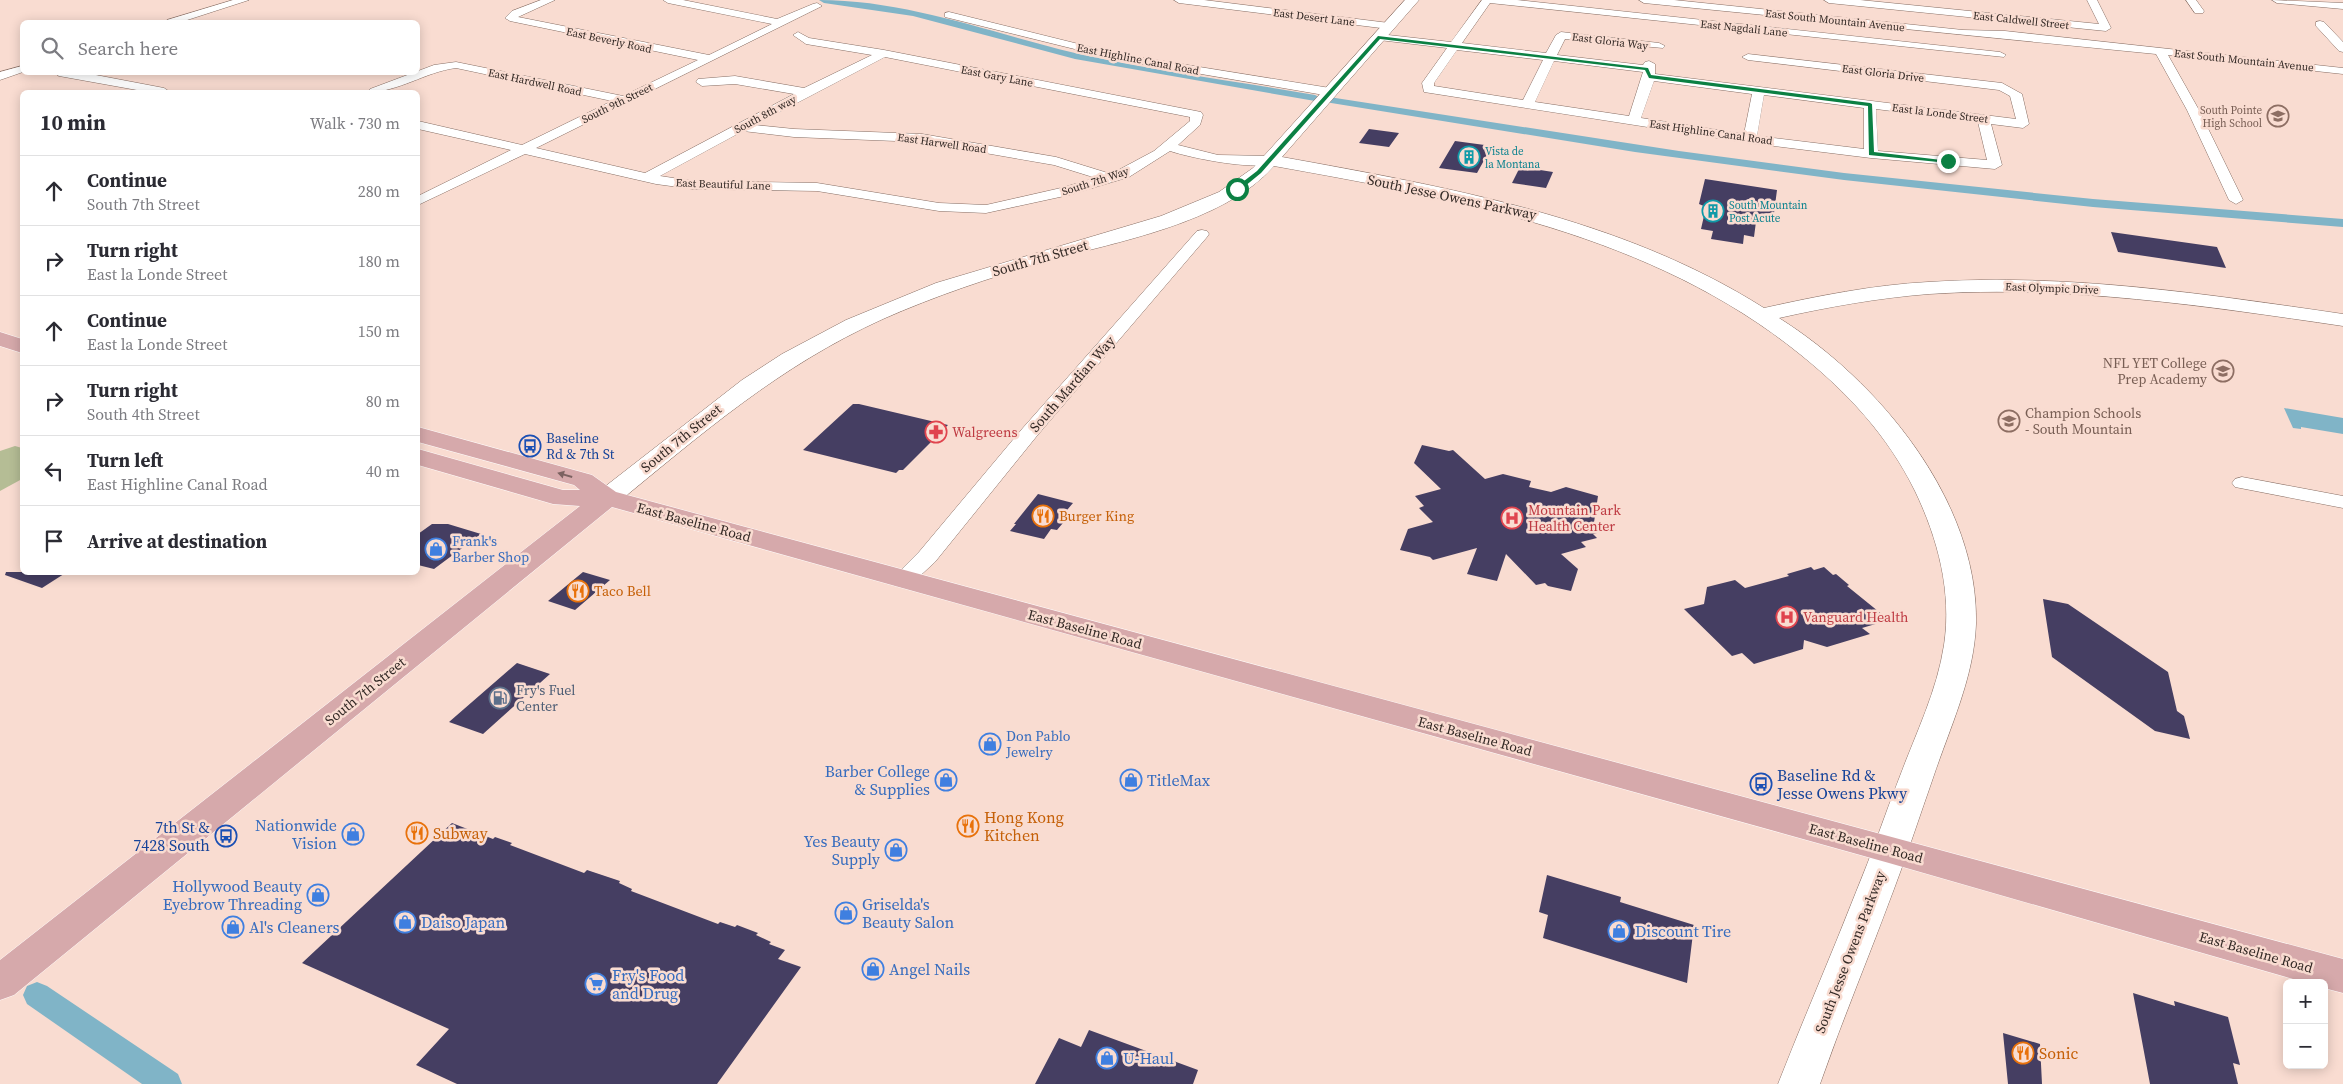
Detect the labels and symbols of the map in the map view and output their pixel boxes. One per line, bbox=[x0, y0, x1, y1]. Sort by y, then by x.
street label: East Desert Lane bbox=[1272, 5, 1356, 30]
street label: East South Mountain Avenue bbox=[1764, 6, 1906, 35]
street label: East Caldwell Street bbox=[1972, 8, 2070, 33]
street label: East Nagdali Lane bbox=[1700, 16, 1789, 41]
street label: East Beverly Road bbox=[565, 24, 654, 57]
street label: East Gloria Way bbox=[1571, 29, 1649, 54]
street label: East Highline Canal Road bbox=[1076, 40, 1201, 79]
street label: East South Mountain Avenue bbox=[2173, 46, 2315, 75]
street label: East Gloria Drive bbox=[1841, 61, 1925, 86]
street label: East Gary Lane bbox=[959, 62, 1035, 91]
street label: East Hardwell Road bbox=[487, 65, 584, 100]
street label: South 9th Street bbox=[579, 80, 656, 127]
street label: South 8th way bbox=[732, 92, 799, 137]
street label: East la Londe Street bbox=[1891, 100, 1989, 127]
place label: South Pointe High School bbox=[2200, 103, 2262, 131]
school or university icon: South Pointe High School bbox=[2266, 104, 2290, 128]
street label: East Highline Canal Road bbox=[1648, 116, 1774, 149]
street label: East Harwell Road bbox=[897, 130, 988, 157]
place label: Vista de la Montana bbox=[1485, 144, 1540, 172]
building icon: Vista de la Montana bbox=[1457, 145, 1481, 169]
route end bbox=[1937, 150, 1960, 173]
street label: South 7th Way bbox=[1060, 163, 1131, 199]
street label: South Jesse Owens Parkway bbox=[1366, 169, 1539, 225]
street label: East Beautiful Lane bbox=[675, 175, 771, 194]
route start bbox=[1226, 178, 1249, 201]
place label: South Mountain Post Acute bbox=[1729, 198, 1808, 226]
building icon: South Mountain Post Acute bbox=[1701, 199, 1725, 223]
street label: South 7th Street bbox=[990, 235, 1091, 281]
street label: East Olympic Drive bbox=[2005, 279, 2099, 298]
street label: South Mardian Way bbox=[1025, 331, 1120, 436]
place label: NFL YET College Prep Academy bbox=[2103, 353, 2208, 389]
school or university icon: NFL YET College Prep Academy bbox=[2211, 359, 2235, 383]
street label: South 7th Street bbox=[636, 399, 726, 477]
place label: Champion Schools - South Mountain bbox=[2025, 403, 2141, 439]
school or university icon: Champion Schools - South Mountain bbox=[1997, 409, 2021, 433]
pharmacy icon: Walgreens bbox=[924, 420, 948, 444]
place label: Walgreens bbox=[952, 422, 1018, 442]
place label: Baseline Rd & 7th St bbox=[546, 428, 615, 464]
bus stop icon: Baseline Rd & 7th St bbox=[518, 434, 542, 458]
one-way arrow bbox=[557, 471, 572, 479]
street label: East Baseline Road bbox=[635, 497, 753, 547]
place label: Mountain Park Health Center bbox=[1528, 500, 1621, 536]
restaurant icon: Burger King bbox=[1031, 504, 1055, 528]
place label: Burger King bbox=[1059, 506, 1134, 526]
hospital icon: Mountain Park Health Center bbox=[1500, 506, 1524, 530]
place label: Frank's Barber Shop bbox=[452, 531, 529, 567]
shop icon: Frank's Barber Shop bbox=[424, 537, 448, 561]
restaurant icon: Taco Bell bbox=[566, 579, 590, 603]
place label: Taco Bell bbox=[594, 581, 651, 601]
street label: East Baseline Road bbox=[1026, 604, 1144, 654]
hospital icon: Vanguard Health bbox=[1775, 605, 1799, 629]
place label: Vanguard Health bbox=[1803, 607, 1908, 627]
street label: South 7th Street bbox=[320, 652, 410, 730]
place label: Fry's Fuel Center bbox=[516, 680, 576, 716]
fuel station icon: Fry's Fuel Center bbox=[488, 686, 512, 710]
street label: East Baseline Road bbox=[1416, 711, 1534, 761]
place label: Don Pablo Jewelry bbox=[1005, 726, 1071, 762]
shop icon: Don Pablo Jewelry bbox=[978, 732, 1002, 756]
place label: Barber College & Supplies bbox=[825, 760, 930, 800]
place label: Baseline Rd & Jesse Owens Pkwy bbox=[1776, 764, 1908, 804]
shop icon: Barber College & Supplies bbox=[934, 768, 958, 792]
shop icon: TitleMax bbox=[1119, 768, 1143, 792]
place label: TitleMax bbox=[1147, 769, 1211, 791]
bus stop icon: Baseline Rd & Jesse Owens Pkwy bbox=[1749, 772, 1773, 796]
place label: Hong Kong Kitchen bbox=[984, 806, 1064, 846]
place label: Nationwide Vision bbox=[255, 814, 337, 854]
restaurant icon: Hong Kong Kitchen bbox=[956, 814, 980, 838]
place label: 7th St & 7428 South bbox=[133, 816, 210, 856]
street label: East Baseline Road bbox=[1807, 818, 1925, 868]
restaurant icon: Subway bbox=[405, 821, 429, 845]
shop icon: Nationwide Vision bbox=[341, 822, 365, 846]
place label: Subway bbox=[433, 822, 489, 844]
bus stop icon: 7th St & 7428 South bbox=[214, 824, 238, 848]
place label: Yes Beauty Supply bbox=[804, 830, 881, 870]
shop icon: Yes Beauty Supply bbox=[884, 838, 908, 862]
street label: South Jesse Owens Parkway bbox=[1810, 867, 1891, 1036]
place label: Hollywood Beauty Eyebrow Threading bbox=[163, 875, 303, 915]
shop icon: Hollywood Beauty Eyebrow Threading bbox=[306, 883, 330, 907]
place label: Griselda's Beauty Salon bbox=[862, 893, 955, 933]
shop icon: Griselda's Beauty Salon bbox=[834, 901, 858, 925]
shop icon: Daiso Japan bbox=[393, 910, 417, 934]
place label: Daiso Japan bbox=[421, 911, 506, 933]
shop icon: Al's Cleaners bbox=[221, 915, 245, 939]
place label: Al's Cleaners bbox=[249, 916, 340, 938]
shop icon: Discount Tire bbox=[1607, 919, 1631, 943]
place label: Discount Tire bbox=[1635, 920, 1731, 942]
street label: East Baseline Road bbox=[2197, 926, 2315, 978]
shop icon: Angel Nails bbox=[861, 957, 885, 981]
place label: Angel Nails bbox=[889, 958, 970, 980]
place label: Fry's Food and Drug bbox=[612, 964, 684, 1004]
supermarket icon: Fry's Food and Drug bbox=[584, 972, 608, 996]
restaurant icon: Sonic bbox=[2011, 1041, 2035, 1065]
place label: Sonic bbox=[2039, 1042, 2078, 1064]
shop icon: U-Haul bbox=[1095, 1046, 1119, 1070]
place label: U-Haul bbox=[1123, 1047, 1174, 1069]

